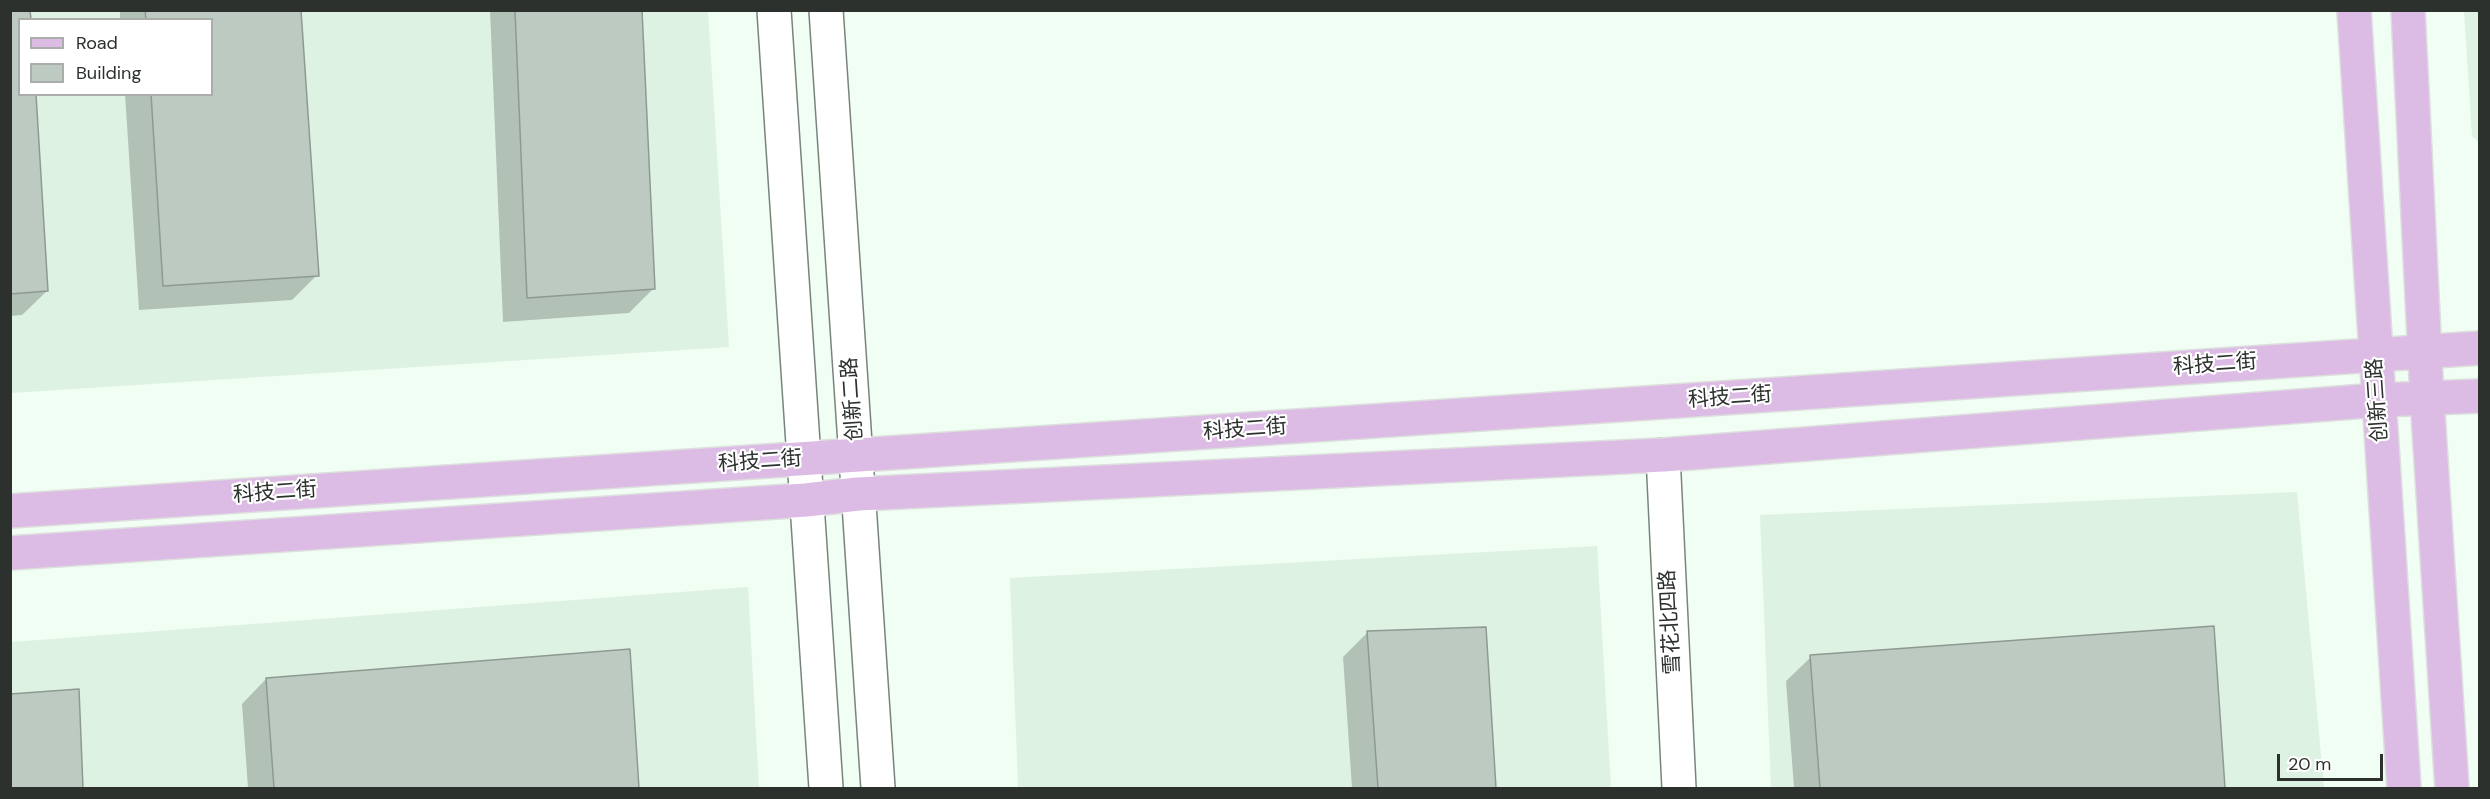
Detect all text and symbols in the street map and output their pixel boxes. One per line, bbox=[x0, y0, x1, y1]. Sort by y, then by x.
legend bbox=[18, 18, 213, 96]
text: Road bbox=[76, 31, 118, 55]
text: Building bbox=[76, 61, 141, 85]
street label: 科技二街 bbox=[2172, 350, 2258, 380]
street label: 创新二路 bbox=[838, 356, 868, 442]
street label: 创新三路 bbox=[2363, 357, 2393, 443]
street label: 科技二街 bbox=[1687, 383, 1773, 413]
street label: 科技二街 bbox=[1202, 415, 1288, 445]
street label: 科技二街 bbox=[717, 447, 803, 477]
street label: 科技二街 bbox=[232, 478, 318, 508]
street label: 雪花北四路 bbox=[1656, 569, 1686, 675]
scale bar bbox=[2280, 742, 2386, 780]
text: 20 m bbox=[2288, 752, 2331, 776]

